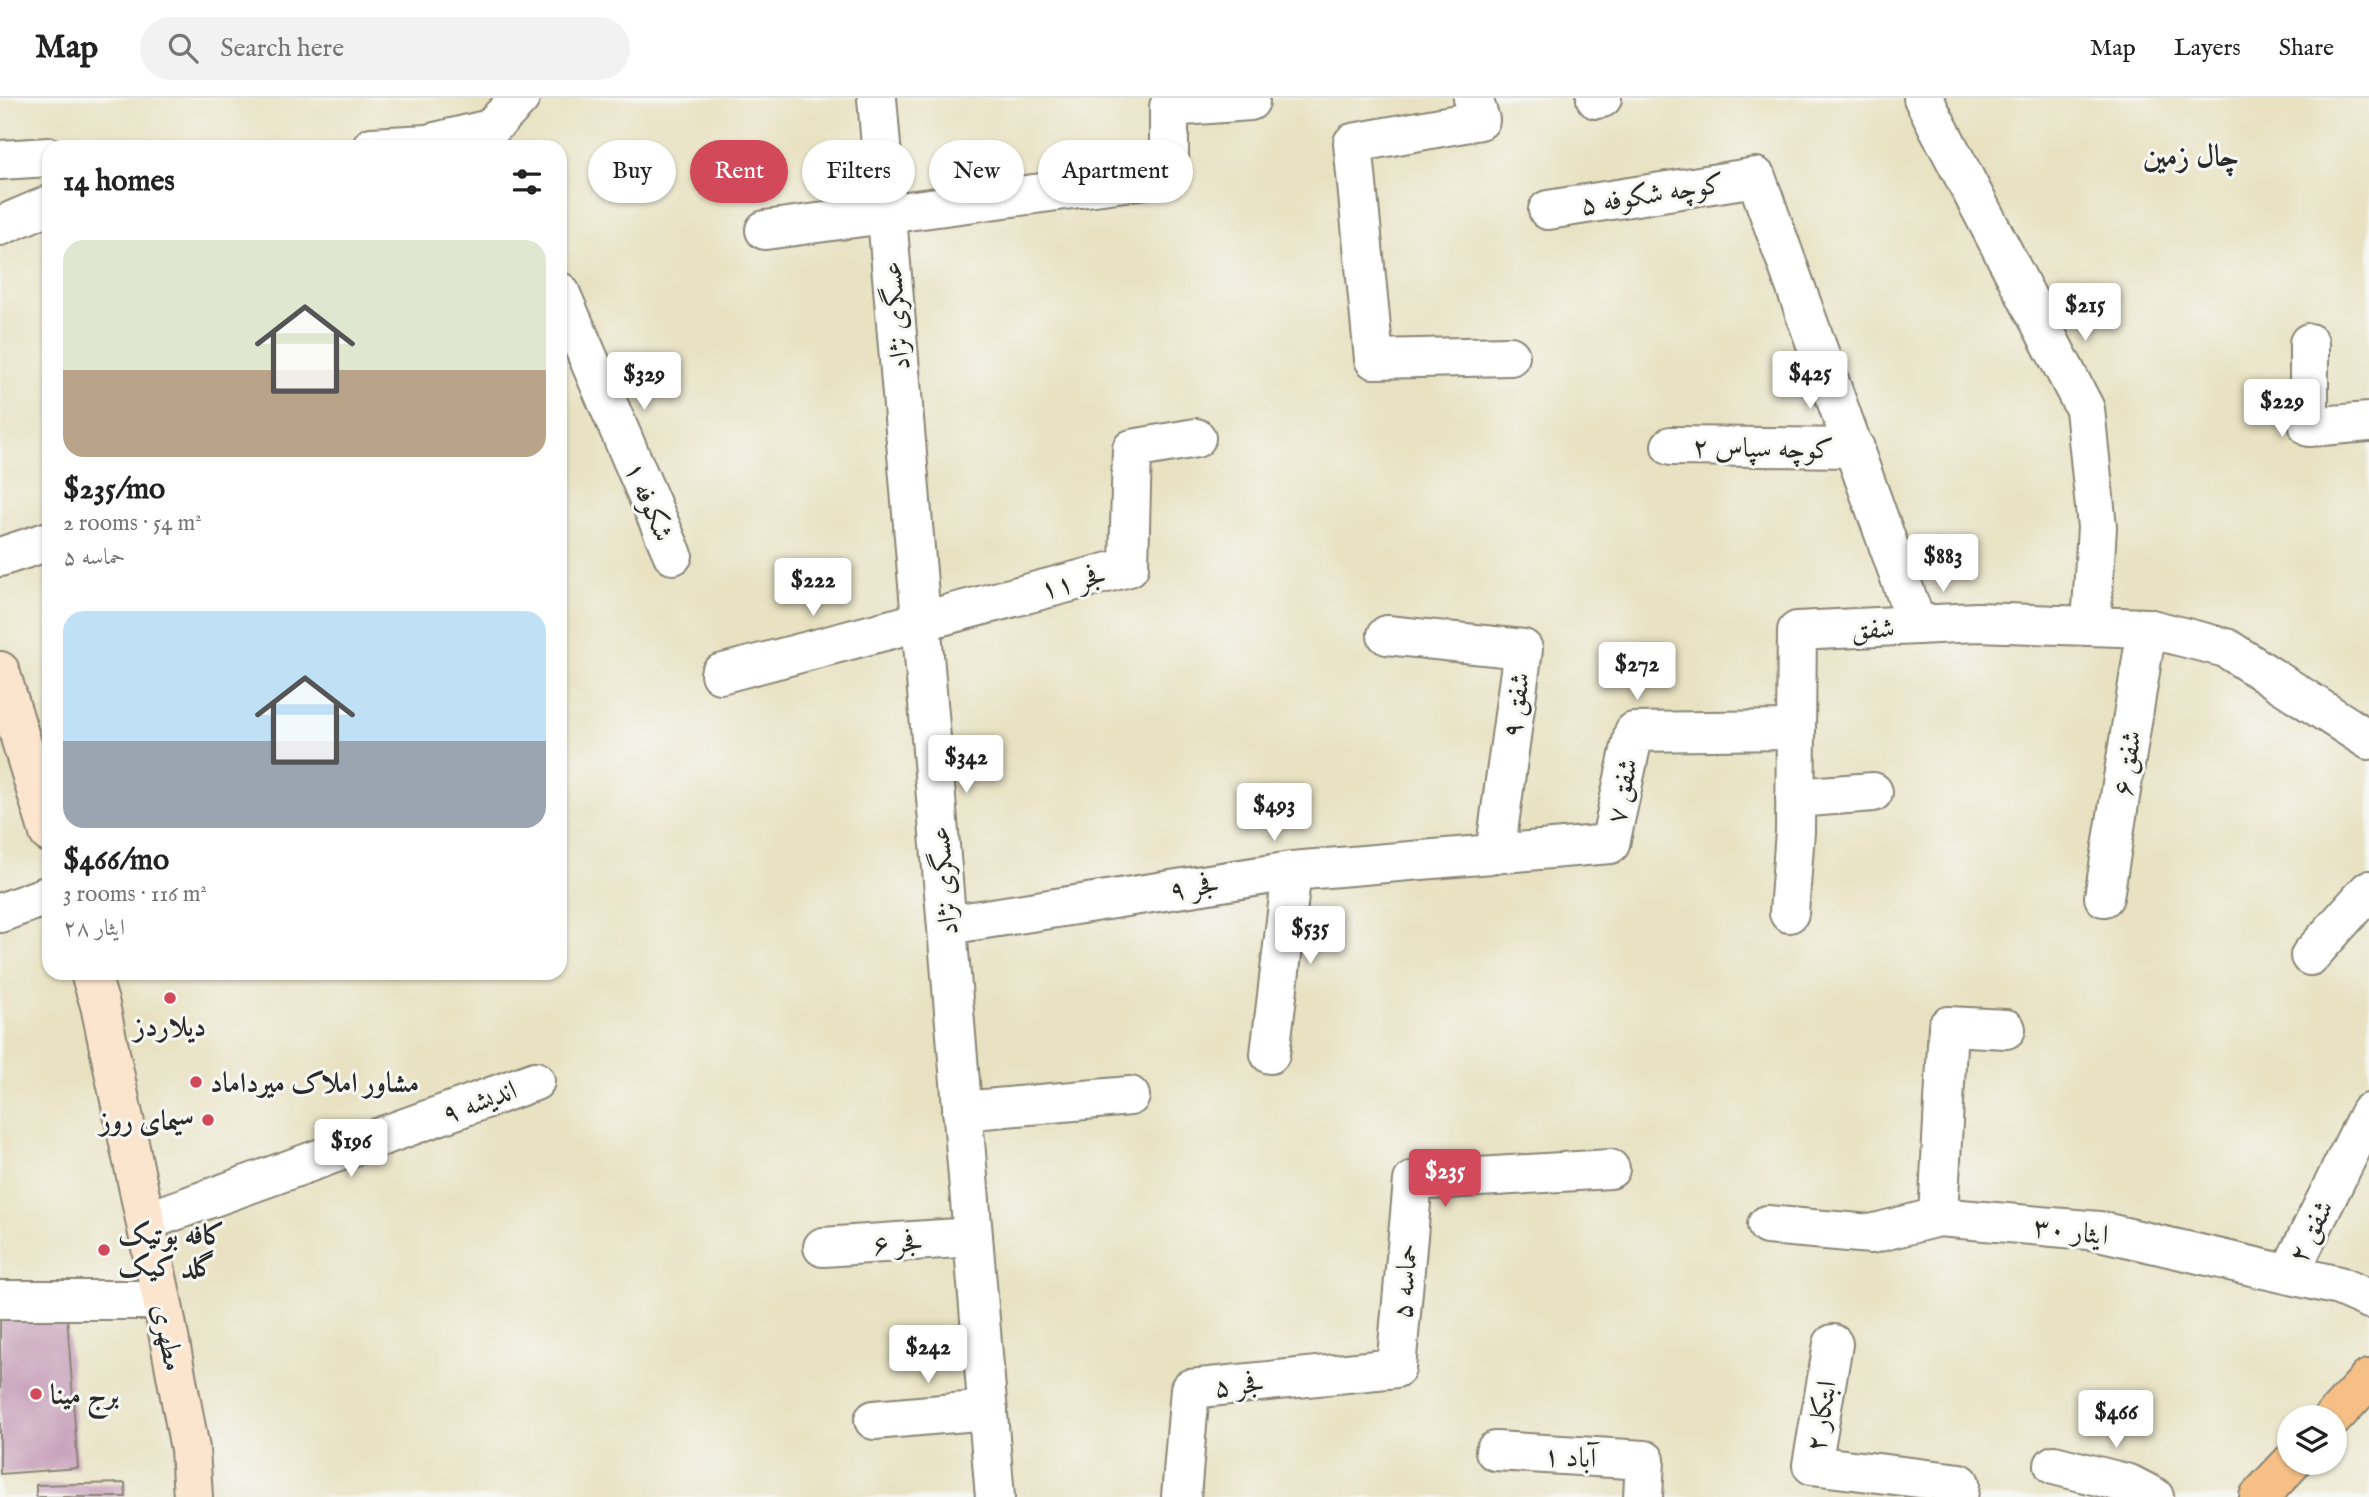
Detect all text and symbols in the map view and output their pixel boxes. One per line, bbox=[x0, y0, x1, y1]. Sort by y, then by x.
search box bbox=[140, 17, 630, 80]
text: Map bbox=[35, 27, 98, 69]
icon: search bbox=[164, 29, 202, 67]
text: Search here bbox=[220, 32, 344, 65]
text: Map bbox=[2090, 33, 2136, 64]
text: Layers bbox=[2174, 33, 2241, 64]
text: Share bbox=[2279, 33, 2334, 64]
district label: چال زمین bbox=[2143, 139, 2239, 177]
chip: Buy bbox=[588, 140, 676, 203]
chip: Rent bbox=[690, 140, 788, 203]
chip: Filters bbox=[802, 140, 915, 203]
chip: New bbox=[929, 140, 1024, 203]
chip: Apartment bbox=[1038, 140, 1193, 203]
text: 14 homes bbox=[63, 163, 175, 201]
icon: filters bbox=[508, 163, 546, 201]
street label: کوچه شکوفه ۵ bbox=[1578, 167, 1727, 224]
street label: عسگری نژاد bbox=[874, 260, 920, 372]
pin: $215 bbox=[2044, 284, 2126, 343]
icon: home bbox=[242, 286, 368, 412]
text: $215 bbox=[2065, 291, 2105, 320]
pin: $329 bbox=[603, 352, 685, 412]
pin: $425 bbox=[1769, 352, 1851, 411]
text: $425 bbox=[1788, 359, 1832, 388]
text: $329 bbox=[623, 360, 665, 389]
pin: $229 bbox=[2241, 380, 2323, 439]
text: $229 bbox=[2260, 387, 2304, 416]
street label: کوچه سپاس ۲ bbox=[1692, 431, 1834, 468]
street label: شکوفه ۱ bbox=[615, 457, 680, 547]
text: $235/mo bbox=[63, 471, 165, 509]
text: 2 rooms · 54 m² bbox=[63, 509, 202, 538]
pin: $883 bbox=[1902, 534, 1984, 594]
text: $883 bbox=[1923, 542, 1963, 571]
text: حماسه ۵ bbox=[63, 543, 125, 572]
street label: فجر ۱۱ bbox=[1037, 558, 1110, 608]
pin: $222 bbox=[772, 559, 854, 618]
text: $222 bbox=[790, 566, 836, 595]
street label: شفق bbox=[1851, 612, 1896, 649]
pin: $272 bbox=[1596, 642, 1678, 702]
text: $272 bbox=[1615, 650, 1659, 679]
icon: home bbox=[242, 657, 368, 783]
street label: شفق ۹ bbox=[1496, 670, 1539, 740]
street label: شفق ۶ bbox=[2106, 728, 2151, 799]
pin: $342 bbox=[925, 736, 1007, 795]
text: $342 bbox=[944, 743, 988, 772]
street label: شفق ۷ bbox=[1599, 756, 1647, 827]
pin: $493 bbox=[1233, 784, 1315, 843]
text: $493 bbox=[1253, 791, 1295, 820]
street label: عسگری نژاد bbox=[922, 825, 968, 937]
text: $466/mo bbox=[63, 842, 169, 880]
street label: فجر ۹ bbox=[1167, 867, 1222, 910]
text: 3 rooms · 116 m² bbox=[63, 880, 207, 909]
pin: $535 bbox=[1269, 906, 1351, 966]
text: ایثار ۲۸ bbox=[63, 914, 125, 943]
text: $535 bbox=[1291, 914, 1329, 943]
marker: دیلاردز bbox=[162, 990, 178, 1006]
place label: دیلاردز bbox=[131, 1011, 206, 1046]
place label: مشاور املاک میرداماد bbox=[210, 1067, 419, 1102]
marker: مشاور املاک میرداماد bbox=[188, 1074, 204, 1090]
street label: اندیشه ۹ bbox=[438, 1074, 522, 1133]
place label: سیمای روز bbox=[97, 1105, 194, 1140]
marker: سیمای روز bbox=[200, 1112, 216, 1128]
pin: $196 bbox=[310, 1119, 392, 1179]
text: $196 bbox=[330, 1127, 372, 1156]
pin: $235 bbox=[1404, 1150, 1486, 1209]
text: $235 bbox=[1425, 1157, 1465, 1186]
street label: شفق ۲ bbox=[2282, 1195, 2343, 1269]
street label: ایثار ۳۰ bbox=[2031, 1211, 2110, 1254]
place label: کافه بوتیک گلد کیک bbox=[118, 1219, 225, 1286]
street label: فجر ۶ bbox=[872, 1225, 925, 1264]
marker: کافه بوتیک گلد کیک bbox=[96, 1242, 112, 1258]
street label: حماسه ۵ bbox=[1386, 1242, 1427, 1321]
street label: مطهری bbox=[143, 1301, 190, 1374]
pin: $242 bbox=[887, 1326, 969, 1385]
text: $242 bbox=[905, 1333, 951, 1362]
street label: فجر ۵ bbox=[1212, 1366, 1266, 1407]
street label: ابتکار ۲ bbox=[1799, 1378, 1846, 1455]
place label: برج مینا bbox=[50, 1379, 119, 1420]
marker: برج مینا bbox=[28, 1386, 44, 1402]
pin: $466 bbox=[2075, 1390, 2157, 1450]
text: $466 bbox=[2094, 1398, 2138, 1427]
map controls bbox=[2277, 1405, 2347, 1475]
button: layers bbox=[2277, 1405, 2347, 1475]
street label: آباد ۱ bbox=[1543, 1439, 1600, 1478]

